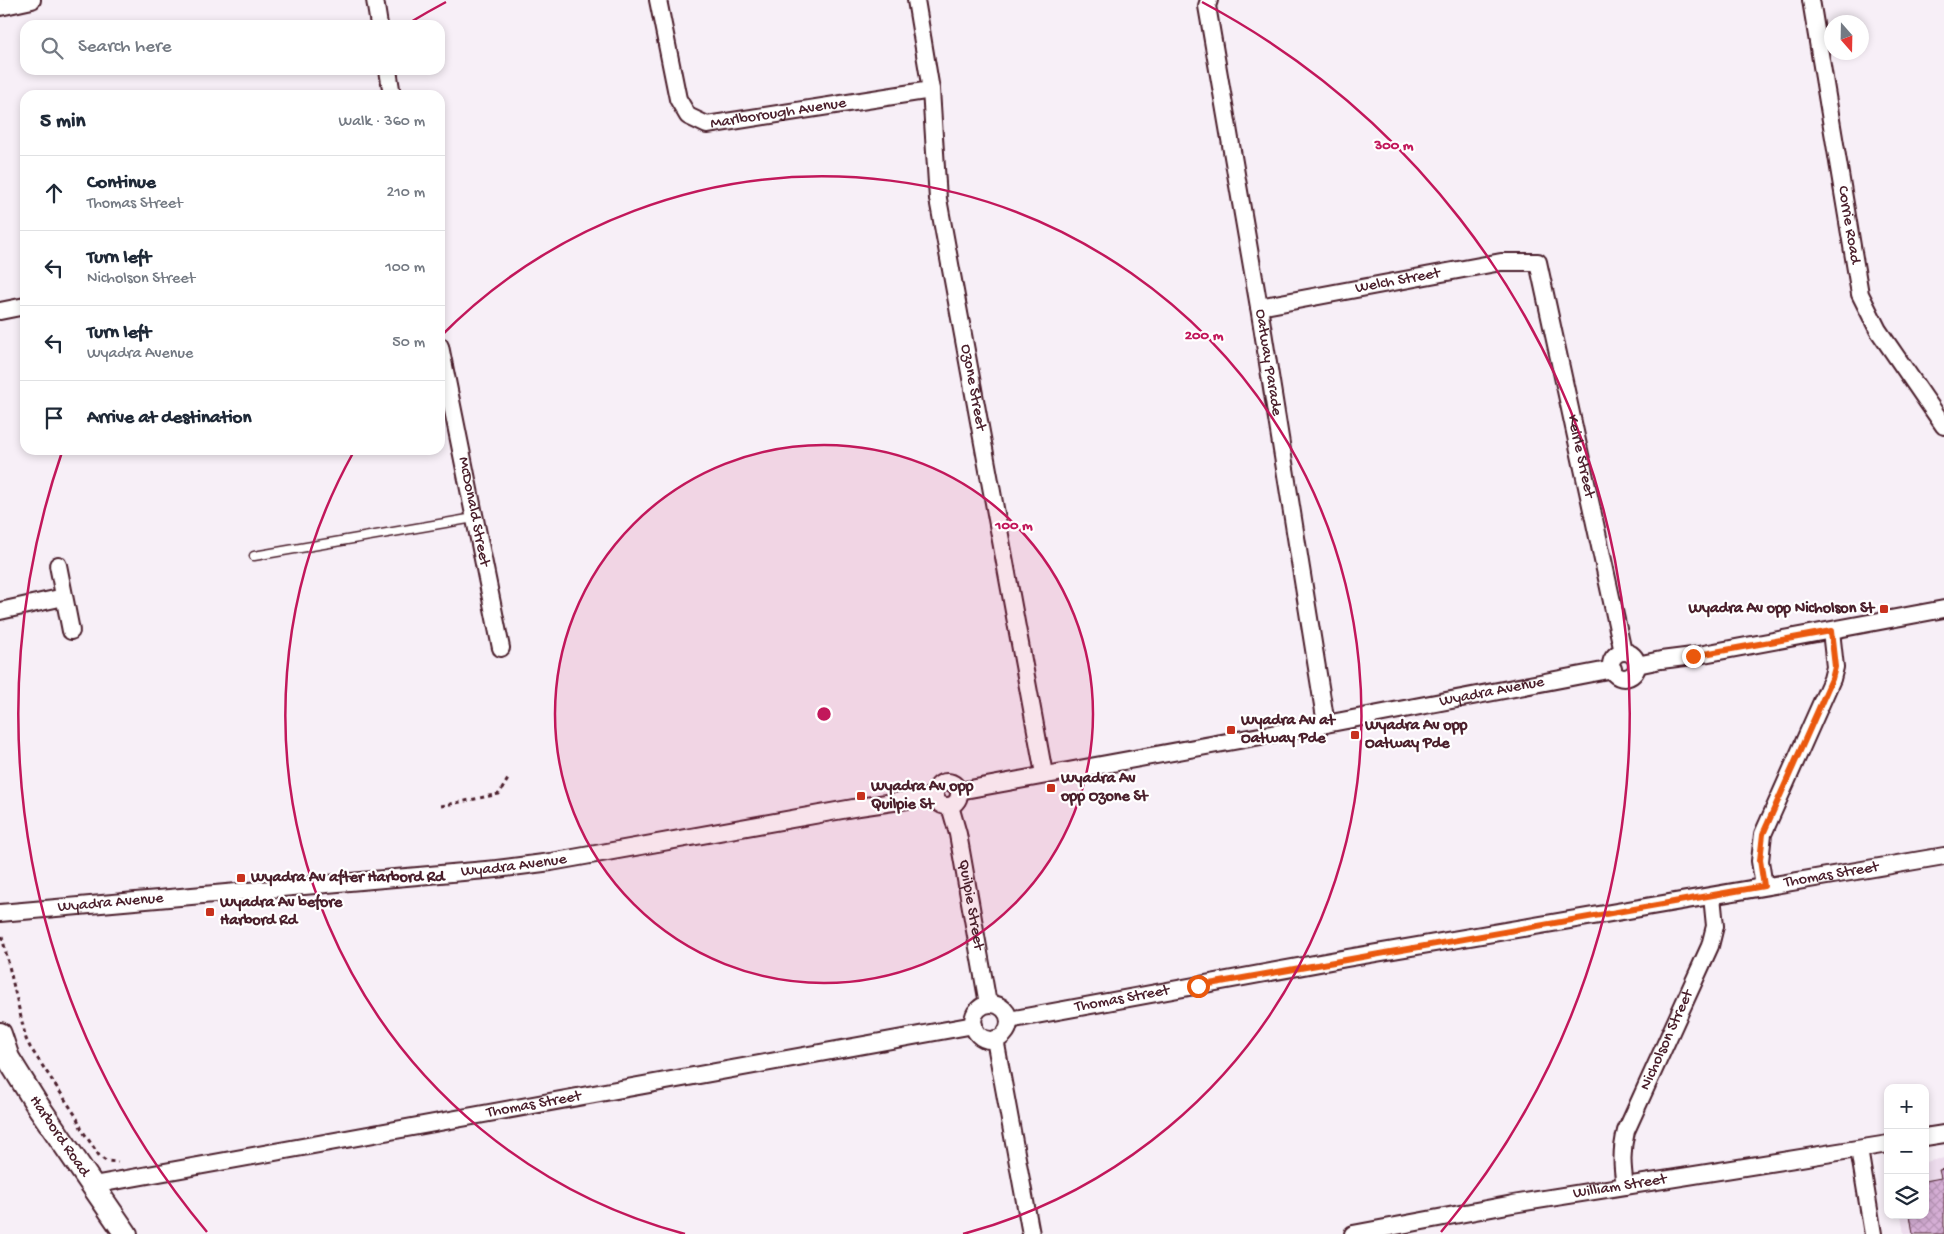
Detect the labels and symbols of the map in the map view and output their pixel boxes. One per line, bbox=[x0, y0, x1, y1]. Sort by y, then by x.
north arrow bbox=[1824, 15, 1869, 60]
street label: Marlborough Avenue bbox=[709, 94, 848, 134]
text: 300 m bbox=[1373, 137, 1414, 155]
street label: Corrie Road bbox=[1833, 184, 1865, 267]
street label: Welch Street bbox=[1354, 264, 1443, 298]
street label: Oatway Parade bbox=[1250, 308, 1286, 418]
text: 200 m bbox=[1185, 327, 1224, 345]
street label: Ozone Street bbox=[955, 343, 990, 433]
street label: Keirle Street bbox=[1562, 413, 1599, 501]
street label: McDonald Street bbox=[453, 455, 494, 569]
text: 100 m bbox=[994, 517, 1033, 535]
place label: Wyadra Av opp Nicholson St bbox=[1687, 600, 1875, 619]
marker: Wyadra Av opp Nicholson St bbox=[1878, 603, 1890, 615]
route end bbox=[1682, 645, 1705, 668]
street label: Wyadra Avenue bbox=[1438, 673, 1547, 712]
centre of rings bbox=[815, 705, 833, 723]
place label: Wyadra Av at Oatway Pde bbox=[1240, 712, 1336, 749]
place label: Wyadra Av opp Oatway Pde bbox=[1364, 717, 1468, 754]
marker: Wyadra Av at Oatway Pde bbox=[1225, 724, 1237, 736]
marker: Wyadra Av opp Oatway Pde bbox=[1349, 729, 1361, 741]
place label: Wyadra Av opp Ozone St bbox=[1060, 770, 1149, 807]
place label: Wyadra Av opp Quilpie St bbox=[870, 778, 974, 815]
marker: Wyadra Av opp Ozone St bbox=[1045, 782, 1057, 794]
marker: Wyadra Av opp Quilpie St bbox=[855, 790, 867, 802]
street label: Wyadra Avenue bbox=[460, 850, 569, 882]
street label: Quilpie Street bbox=[953, 858, 988, 953]
street label: Thomas Street bbox=[1782, 858, 1882, 893]
place label: Wyadra Av after Harbord Rd bbox=[250, 868, 446, 888]
marker: Wyadra Av after Harbord Rd bbox=[235, 872, 247, 884]
street label: Wyadra Avenue bbox=[57, 889, 165, 917]
place label: Wyadra Av before Harbord Rd bbox=[219, 893, 343, 931]
marker: Wyadra Av before Harbord Rd bbox=[204, 906, 216, 918]
route start bbox=[1187, 975, 1210, 998]
street label: Thomas Street bbox=[1072, 981, 1172, 1017]
street label: Nicholson Street bbox=[1636, 986, 1699, 1093]
street label: Thomas Street bbox=[484, 1087, 584, 1123]
street label: Harbord Road bbox=[25, 1093, 94, 1182]
street label: William Street bbox=[1572, 1170, 1669, 1204]

